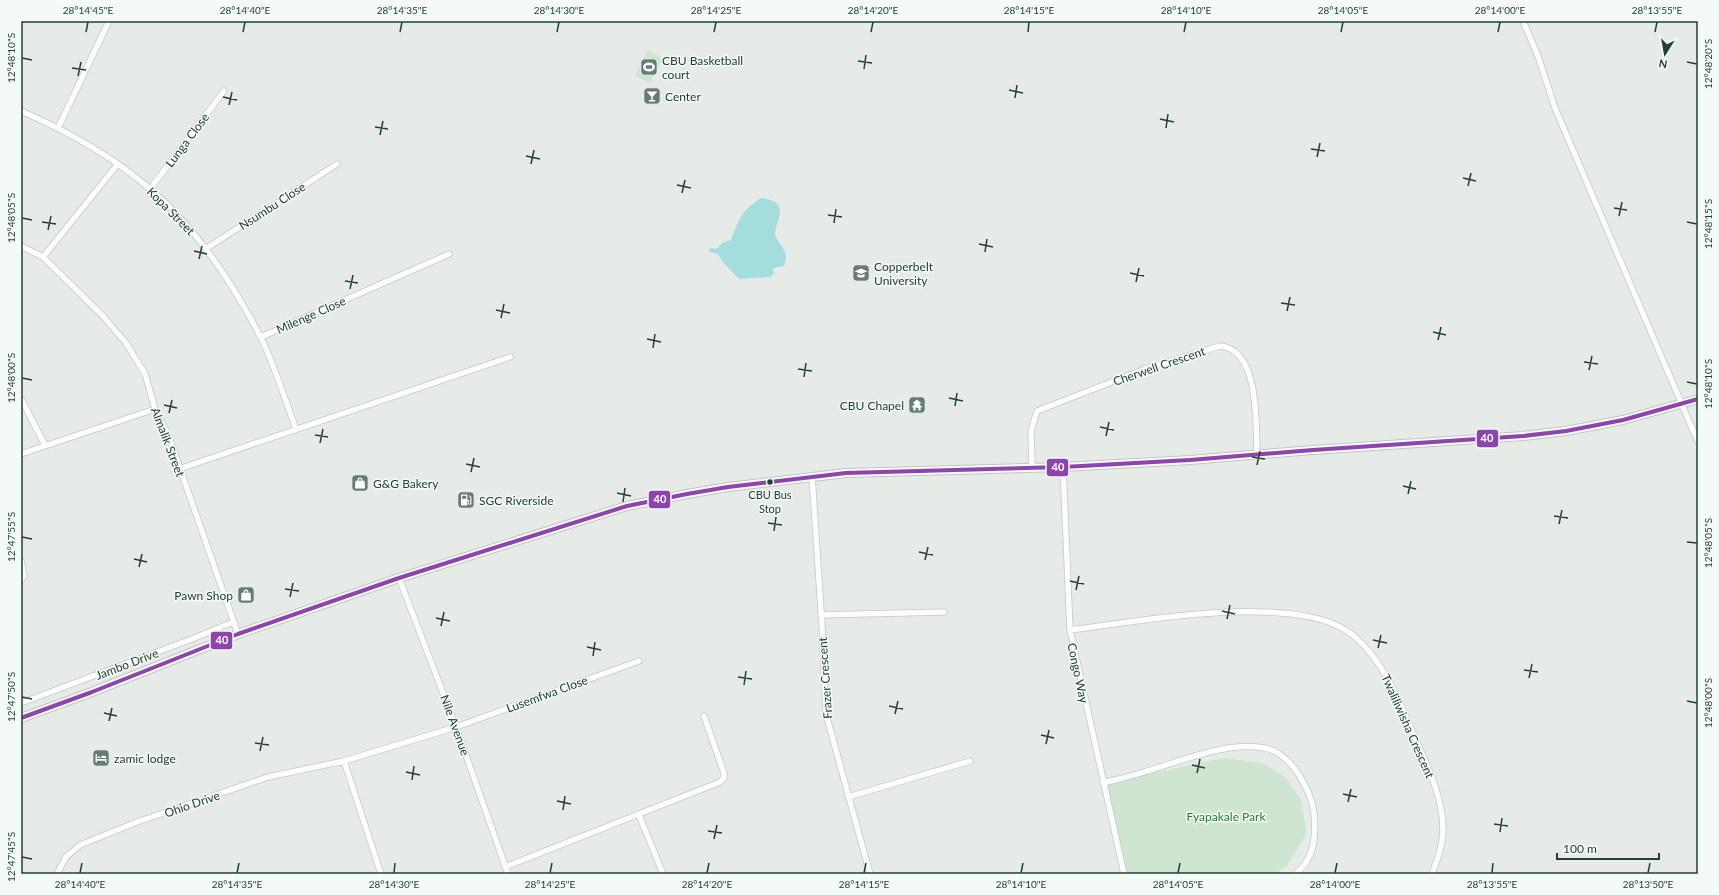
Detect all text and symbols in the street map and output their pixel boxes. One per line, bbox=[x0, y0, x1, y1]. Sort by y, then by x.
text: 28°14'45"E bbox=[63, 4, 113, 16]
text: 28°14'40"E bbox=[220, 4, 270, 16]
text: 28°14'35"E bbox=[377, 4, 427, 16]
text: 28°14'30"E bbox=[534, 4, 584, 16]
text: 28°14'25"E bbox=[691, 4, 741, 16]
text: 28°14'20"E bbox=[848, 4, 898, 16]
text: 28°14'15"E bbox=[1004, 4, 1054, 16]
text: 28°14'10"E bbox=[1161, 4, 1211, 16]
text: 28°14'05"E bbox=[1318, 4, 1368, 16]
text: 28°14'00"E bbox=[1475, 4, 1525, 16]
text: 28°13'55"E bbox=[1632, 4, 1682, 16]
text: 12°48'10"S bbox=[5, 33, 17, 83]
north arrow bbox=[1645, 34, 1685, 74]
text: 12°48'20"S bbox=[1702, 39, 1714, 89]
place label: CBU Basketball court bbox=[662, 53, 743, 82]
sports icon: CBU Basketball court bbox=[639, 57, 659, 77]
text: N bbox=[1658, 57, 1668, 71]
bar icon: Center bbox=[642, 86, 662, 106]
place label: Center bbox=[665, 89, 701, 104]
street label: Lunga Close bbox=[162, 110, 212, 170]
street label: Nsumbu Close bbox=[236, 179, 308, 233]
street label: Kopa Street bbox=[144, 184, 199, 239]
text: 12°48'05"S bbox=[5, 193, 17, 243]
text: 12°48'15"S bbox=[1702, 199, 1714, 249]
place label: Copperbelt University bbox=[874, 259, 934, 288]
school or university icon: Copperbelt University bbox=[851, 263, 871, 283]
street label: Milenge Close bbox=[274, 293, 348, 337]
street label: Cherwell Crescent bbox=[1111, 343, 1208, 389]
text: 12°48'00"S bbox=[5, 353, 17, 403]
text: 12°48'10"S bbox=[1702, 359, 1714, 409]
temple icon: CBU Chapel bbox=[907, 395, 927, 415]
place label: CBU Chapel bbox=[840, 398, 904, 413]
street label: Almalik Street bbox=[148, 405, 188, 480]
line badge: 40 bbox=[1476, 429, 1499, 448]
text: 40 bbox=[1481, 431, 1494, 444]
line badge: 40 bbox=[1046, 458, 1069, 477]
text: 40 bbox=[1052, 460, 1065, 473]
shop icon: G&G Bakery bbox=[350, 473, 370, 493]
place label: G&G Bakery bbox=[373, 476, 439, 491]
marker: CBU Bus Stop bbox=[765, 477, 775, 487]
place label: CBU Bus Stop bbox=[748, 488, 792, 515]
fuel station icon: SGC Riverside bbox=[456, 490, 476, 510]
line badge: 40 bbox=[648, 490, 671, 509]
text: 40 bbox=[654, 492, 667, 505]
place label: SGC Riverside bbox=[479, 493, 554, 508]
text: 12°47'55"S bbox=[5, 512, 17, 562]
text: 12°48'05"S bbox=[1702, 518, 1714, 568]
shop icon: Pawn Shop bbox=[236, 585, 256, 605]
place label: Pawn Shop bbox=[174, 588, 233, 603]
line badge: 40 bbox=[210, 631, 233, 650]
text: 40 bbox=[216, 633, 229, 646]
street label: Frazer Crescent bbox=[815, 636, 835, 719]
street label: Congo Way bbox=[1064, 642, 1092, 705]
street label: Jambo Drive bbox=[94, 645, 160, 683]
text: 12°47'50"S bbox=[5, 672, 17, 722]
street label: Lusemfwa Close bbox=[504, 672, 590, 716]
street label: Twaliliwisha Crescent bbox=[1378, 672, 1438, 781]
text: 12°48'00"S bbox=[1702, 678, 1714, 728]
street label: Nile Avenue bbox=[437, 693, 473, 757]
hotel icon: zamic lodge bbox=[91, 748, 111, 768]
place label: zamic lodge bbox=[114, 751, 176, 766]
street label: Ohio Drive bbox=[162, 788, 222, 820]
park label: Fyapakale Park bbox=[1186, 809, 1266, 824]
text: 12°47'45"S bbox=[5, 832, 17, 882]
scale bar bbox=[1557, 835, 1659, 861]
text: 100 m bbox=[1563, 841, 1597, 856]
text: 28°14'40"E bbox=[55, 878, 105, 890]
text: 28°14'35"E bbox=[212, 878, 262, 890]
text: 28°14'30"E bbox=[369, 878, 419, 890]
text: 28°14'25"E bbox=[525, 878, 575, 890]
text: 28°14'20"E bbox=[682, 878, 732, 890]
text: 28°14'15"E bbox=[839, 878, 889, 890]
text: 28°14'10"E bbox=[996, 878, 1046, 890]
text: 28°14'05"E bbox=[1153, 878, 1203, 890]
text: 28°14'00"E bbox=[1310, 878, 1360, 890]
text: 28°13'55"E bbox=[1467, 878, 1517, 890]
text: 28°13'50"E bbox=[1623, 878, 1673, 890]

